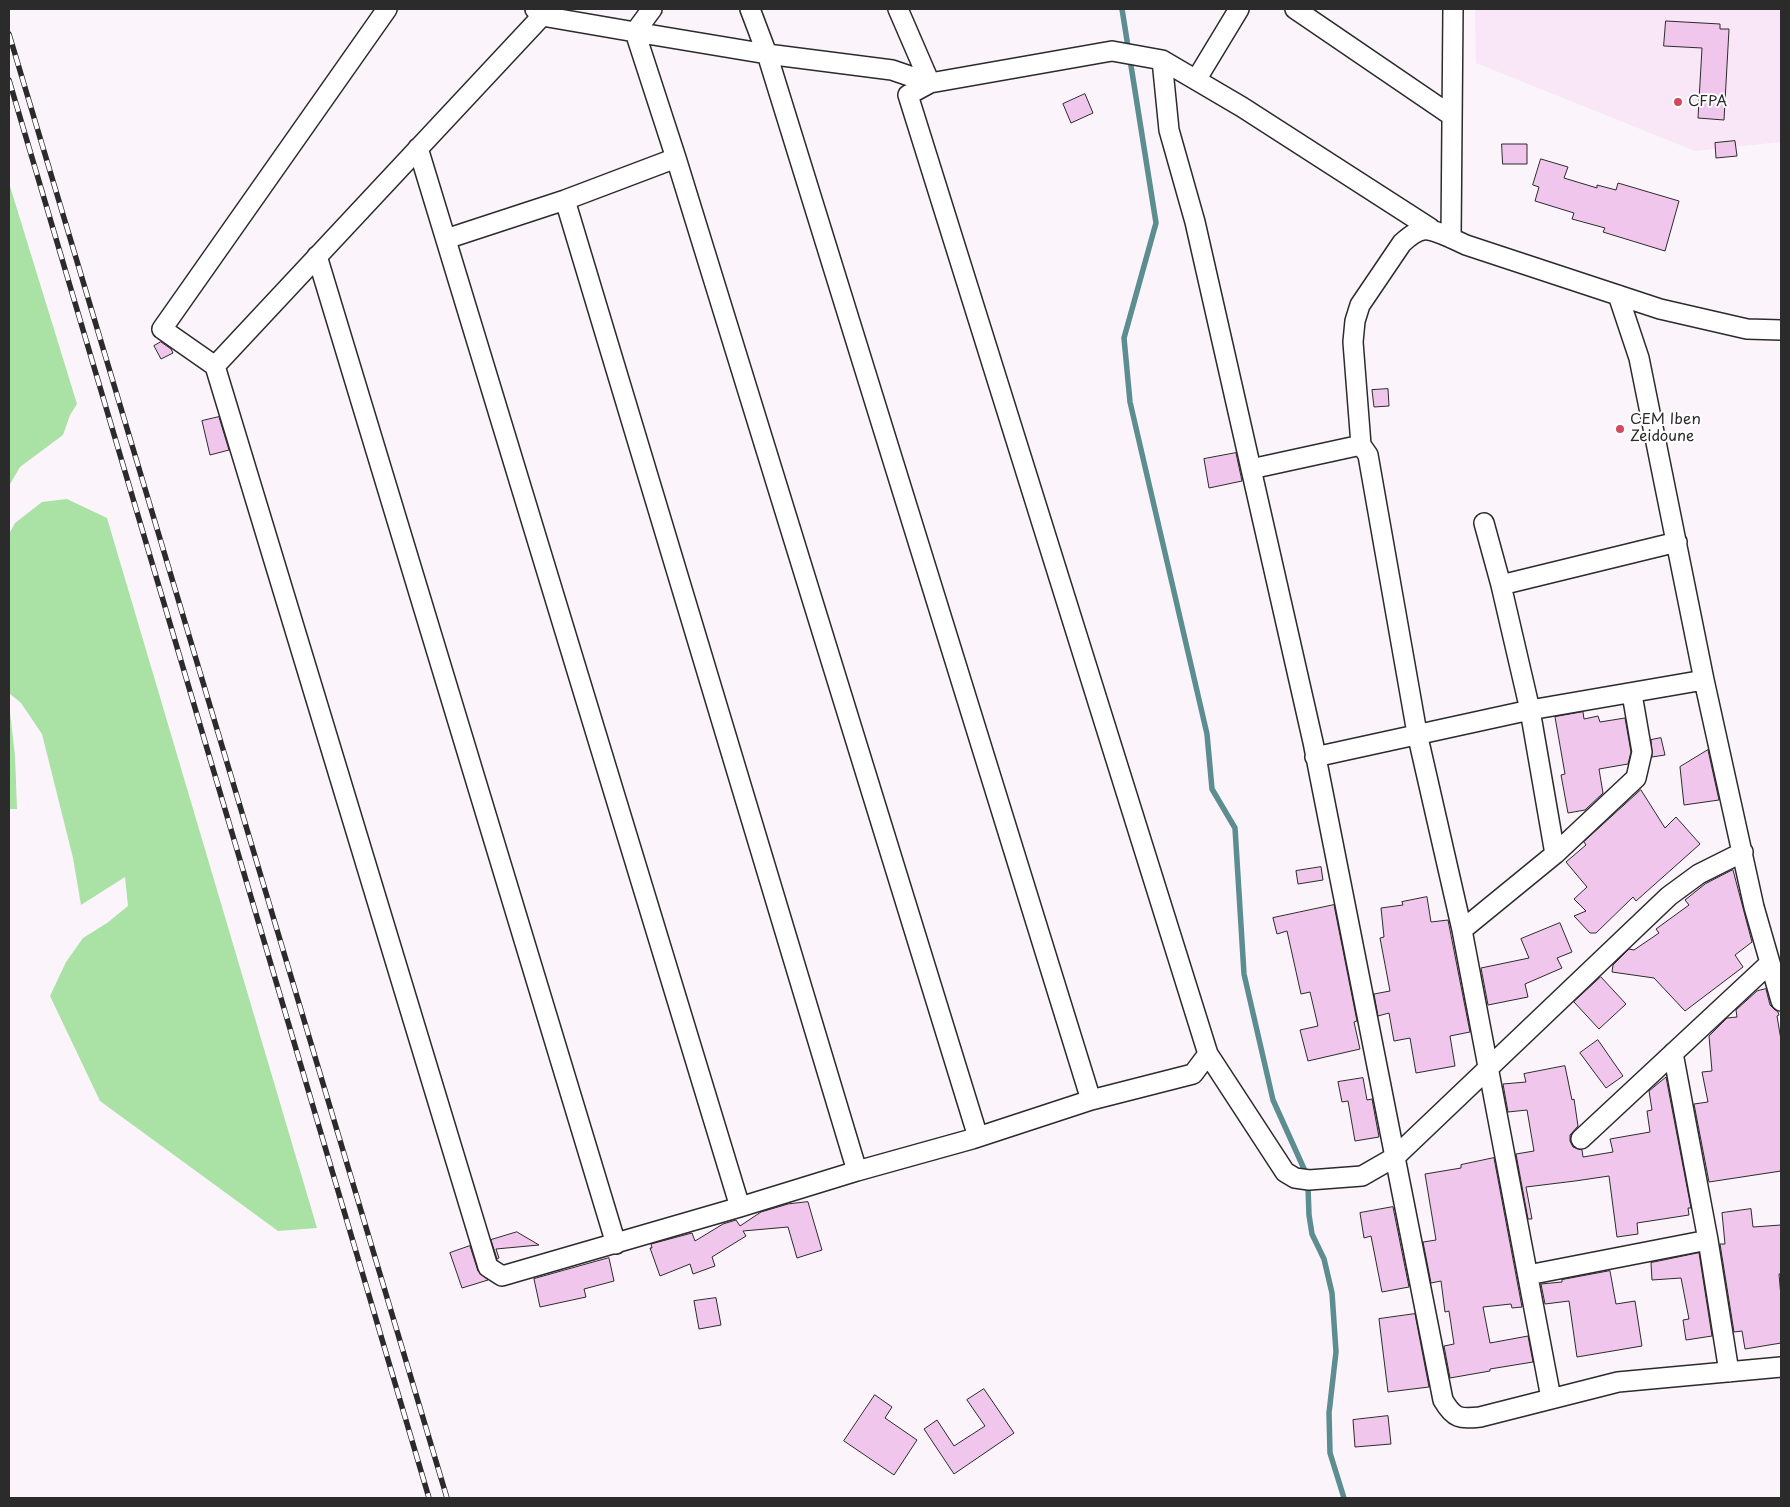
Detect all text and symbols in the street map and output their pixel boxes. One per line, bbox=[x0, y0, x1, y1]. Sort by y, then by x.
place label: CFPA bbox=[1688, 93, 1727, 111]
marker: CFPA bbox=[1672, 96, 1684, 108]
place label: CEM Iben Zeidoune bbox=[1630, 411, 1701, 446]
marker: CEM Iben Zeidoune bbox=[1614, 423, 1626, 435]

